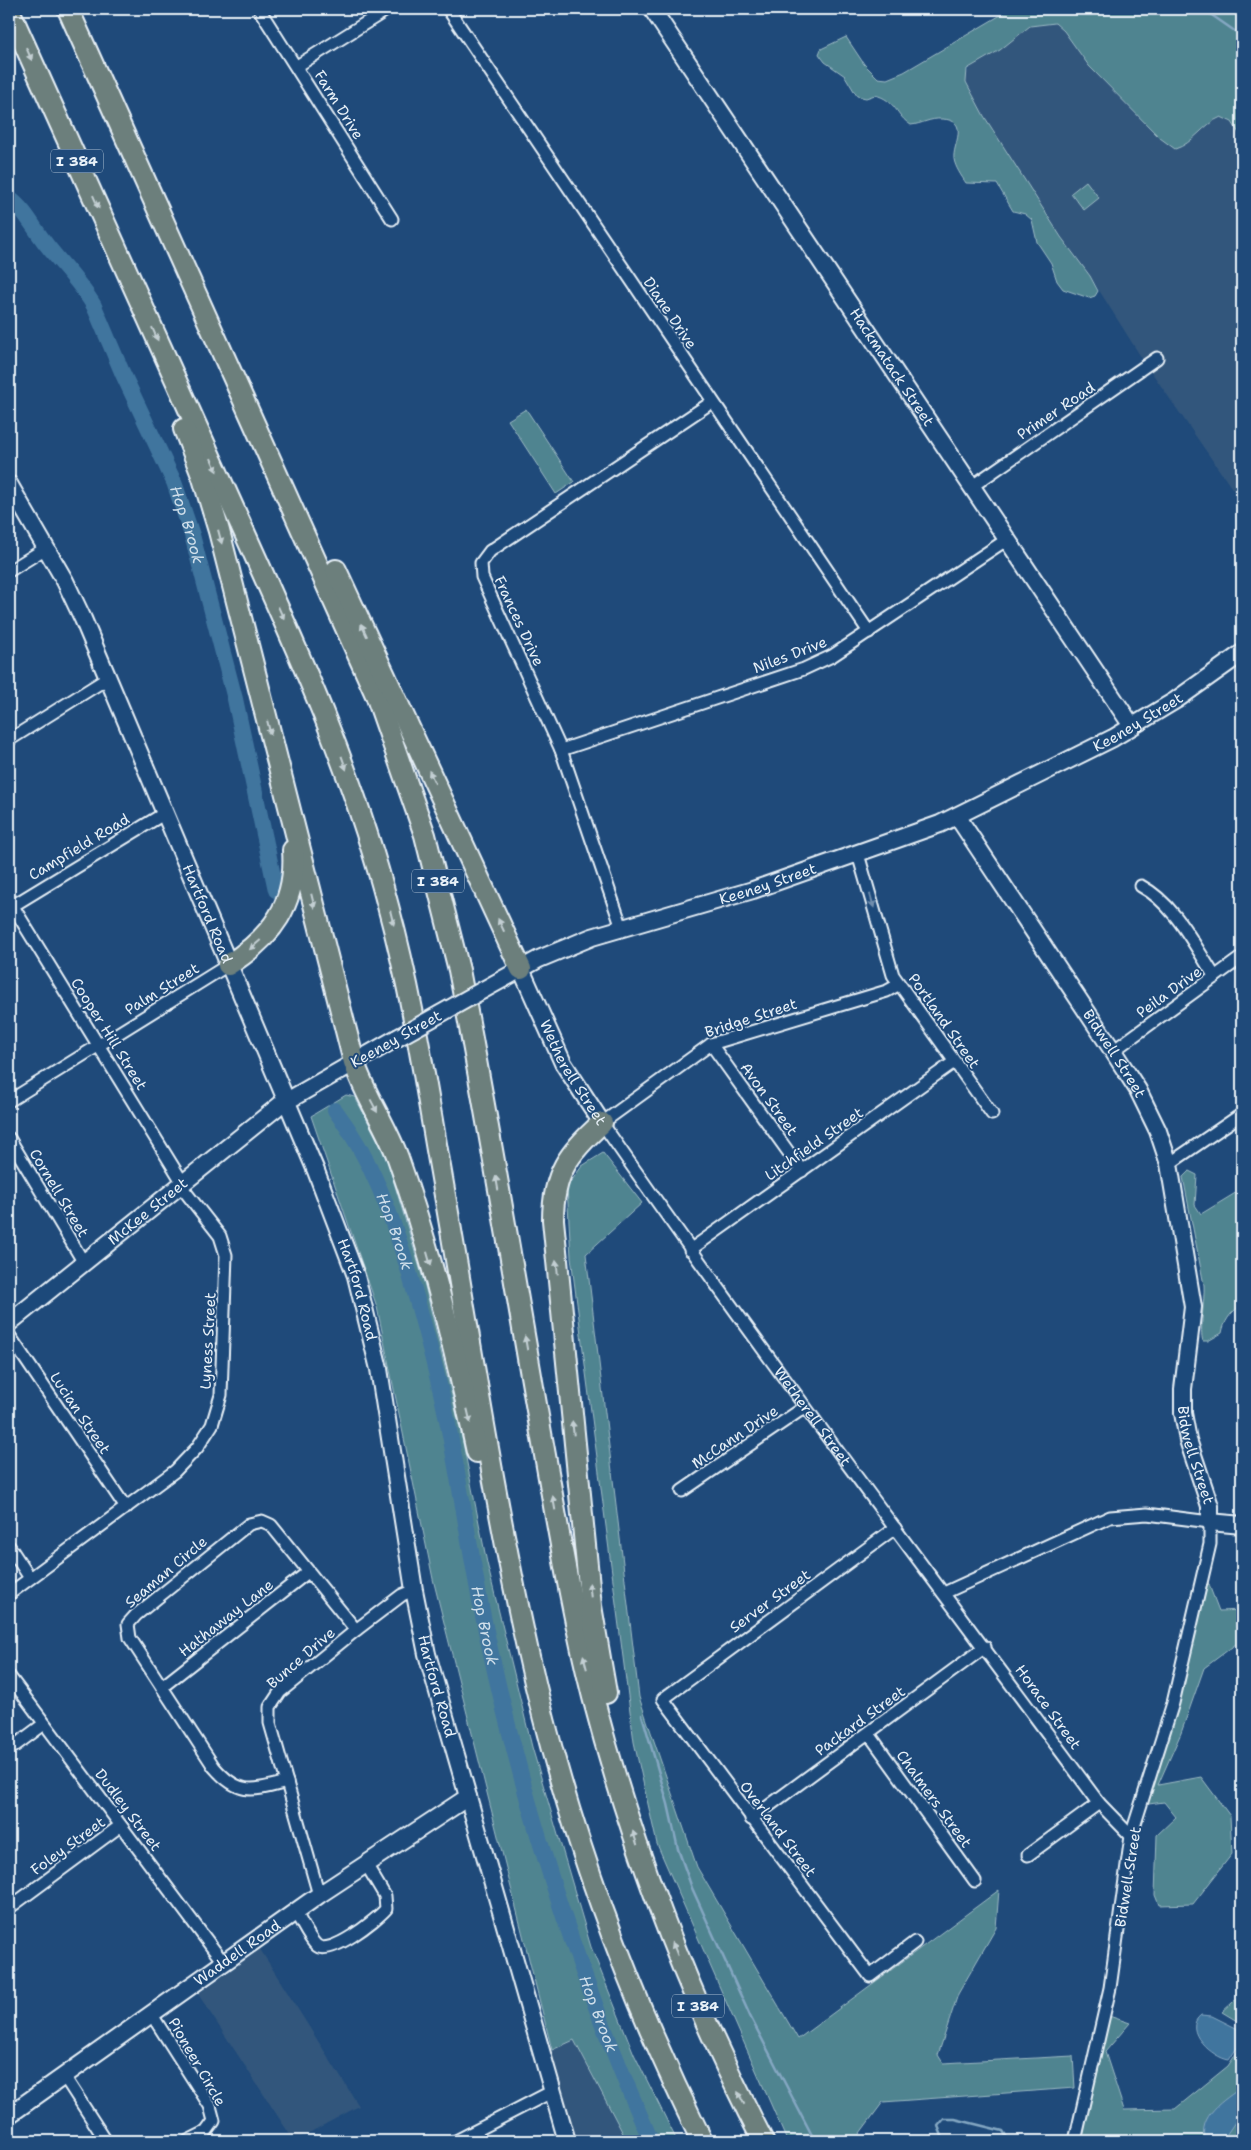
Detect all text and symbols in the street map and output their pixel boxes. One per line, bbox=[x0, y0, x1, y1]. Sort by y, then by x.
one-way arrow bbox=[25, 47, 33, 61]
street label: Farm Drive bbox=[310, 67, 368, 143]
road number: I 384 bbox=[51, 150, 103, 172]
one-way arrow bbox=[92, 195, 100, 209]
street label: Diane Drive bbox=[639, 273, 701, 353]
street label: Hackmatack Street bbox=[845, 304, 939, 430]
one-way arrow bbox=[152, 327, 160, 341]
street label: Primer Road bbox=[1013, 377, 1099, 444]
one-way arrow bbox=[211, 458, 219, 472]
water label: Hop Brook bbox=[165, 483, 209, 566]
one-way arrow bbox=[216, 529, 224, 545]
street label: Frances Drive bbox=[489, 573, 549, 669]
one-way arrow bbox=[278, 606, 286, 620]
one-way arrow bbox=[359, 623, 367, 637]
street label: Niles Drive bbox=[750, 632, 830, 678]
street label: Keeney Street bbox=[1090, 688, 1187, 756]
one-way arrow bbox=[265, 720, 273, 735]
one-way arrow bbox=[340, 756, 348, 771]
one-way arrow bbox=[428, 770, 436, 784]
street label: Campfield Road bbox=[25, 809, 134, 885]
street label: Keeney Street bbox=[717, 858, 819, 909]
street label: Hartford Road bbox=[178, 861, 237, 967]
road number: I 384 bbox=[412, 869, 464, 892]
one-way arrow bbox=[868, 893, 876, 908]
one-way arrow bbox=[310, 894, 318, 909]
one-way arrow bbox=[388, 911, 396, 926]
one-way arrow bbox=[497, 917, 505, 932]
one-way arrow bbox=[250, 939, 262, 951]
street label: Palm Street bbox=[121, 958, 203, 1020]
street label: Peila Drive bbox=[1132, 962, 1206, 1022]
street label: Portland Street bbox=[904, 969, 984, 1073]
street label: Cooper Hill Street bbox=[66, 974, 152, 1094]
street label: Bridge Street bbox=[702, 994, 800, 1042]
street label: Bidwell Street bbox=[1078, 1005, 1150, 1101]
street label: Keeney Street bbox=[347, 1006, 445, 1072]
street label: Wetherell Street bbox=[535, 1017, 611, 1129]
street label: Avon Street bbox=[736, 1058, 802, 1140]
one-way arrow bbox=[370, 1099, 379, 1113]
street label: Litchfield Street bbox=[761, 1103, 867, 1185]
street label: Cornell Street bbox=[25, 1145, 93, 1241]
street label: McKee Street bbox=[104, 1173, 192, 1250]
one-way arrow bbox=[493, 1175, 501, 1191]
water label: Hop Brook bbox=[371, 1189, 418, 1273]
street label: Hartford Road bbox=[333, 1236, 382, 1343]
one-way arrow bbox=[425, 1251, 433, 1266]
one-way arrow bbox=[553, 1258, 561, 1274]
street label: Lyness Street bbox=[195, 1292, 221, 1390]
one-way arrow bbox=[521, 1335, 529, 1351]
street label: Wetherell Street bbox=[769, 1363, 855, 1470]
street label: Lucian Street bbox=[45, 1368, 115, 1458]
street label: McCann Drive bbox=[688, 1401, 782, 1473]
street label: Bidwell Street bbox=[1173, 1406, 1219, 1507]
one-way arrow bbox=[465, 1409, 473, 1424]
one-way arrow bbox=[569, 1420, 577, 1436]
one-way arrow bbox=[549, 1495, 557, 1511]
street label: Seaman Circle bbox=[121, 1532, 211, 1612]
street label: Server Street bbox=[725, 1565, 815, 1637]
street label: Hathaway Lane bbox=[175, 1575, 277, 1661]
one-way arrow bbox=[586, 1582, 594, 1598]
water label: Hop Brook bbox=[466, 1584, 503, 1668]
street label: Bunce Drive bbox=[263, 1623, 339, 1693]
street label: Hartford Road bbox=[413, 1633, 461, 1740]
one-way arrow bbox=[581, 1655, 589, 1670]
street label: Horace Street bbox=[1010, 1661, 1086, 1753]
street label: Packard Street bbox=[811, 1681, 909, 1761]
street label: Chalmers Street bbox=[892, 1746, 976, 1852]
street label: Dudley Street bbox=[90, 1765, 166, 1855]
street label: Overland Street bbox=[735, 1777, 821, 1881]
street label: Foley Street bbox=[27, 1812, 109, 1880]
street label: Bidwell Street bbox=[1110, 1825, 1146, 1929]
one-way arrow bbox=[631, 1830, 639, 1845]
street label: Waddell Road bbox=[190, 1915, 285, 1991]
one-way arrow bbox=[671, 1941, 679, 1956]
water label: Hop Brook bbox=[574, 1973, 623, 2056]
road number: I 384 bbox=[672, 1994, 724, 2018]
street label: Pioneer Circle bbox=[164, 2014, 230, 2110]
one-way arrow bbox=[737, 2091, 745, 2105]

